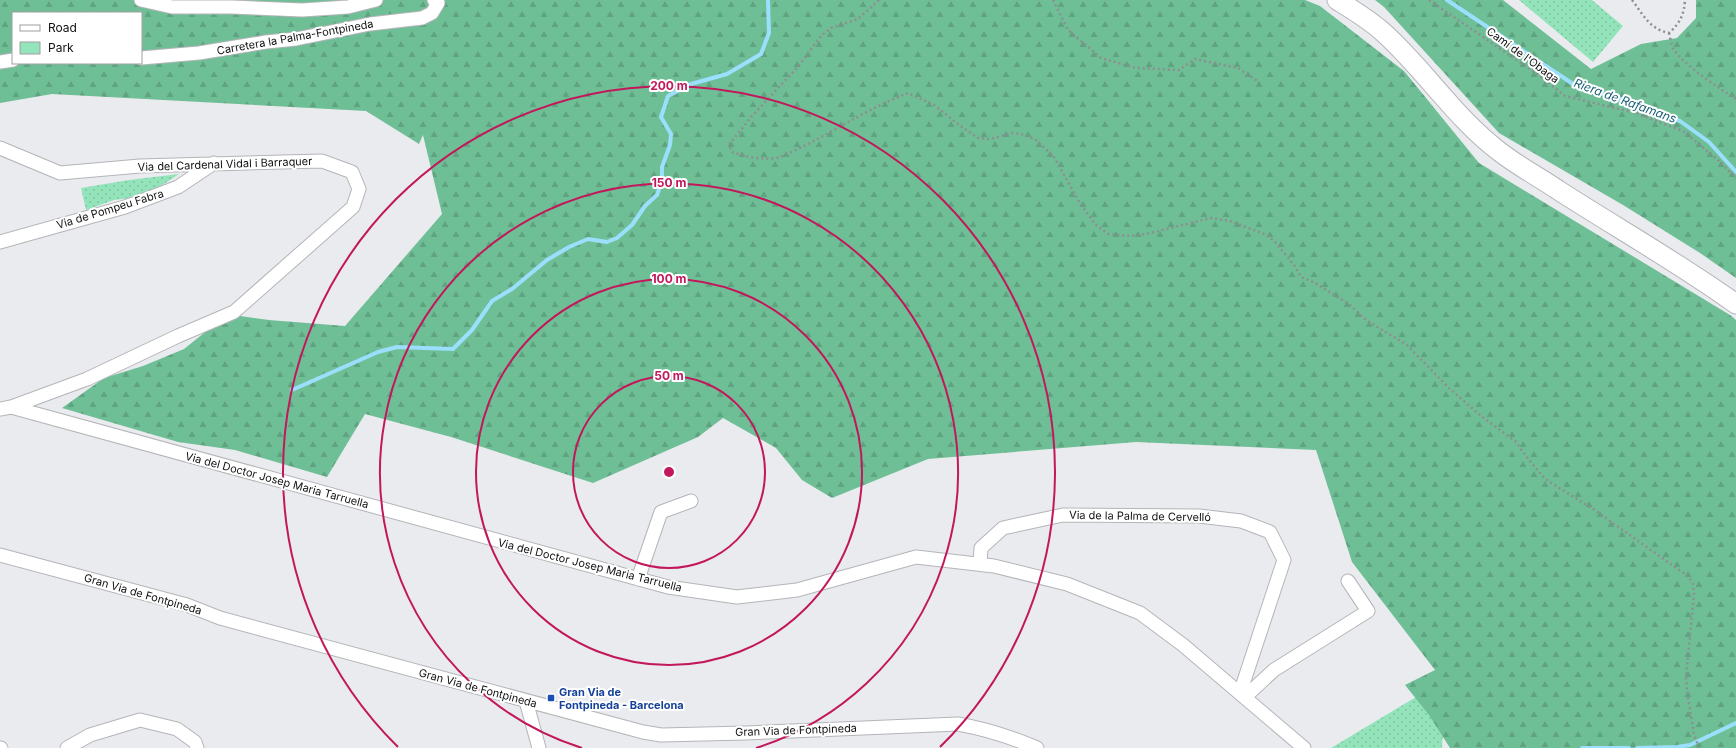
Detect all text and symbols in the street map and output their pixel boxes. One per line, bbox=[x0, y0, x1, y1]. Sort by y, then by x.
legend bbox=[12, 12, 142, 64]
street label: Carretera la Palma-Fontpineda bbox=[216, 16, 374, 58]
text: Road bbox=[48, 20, 77, 35]
street label: Camí de l'Obaga bbox=[1484, 24, 1562, 86]
text: Park bbox=[48, 40, 74, 55]
water label: Riera de Rafamans bbox=[1572, 75, 1678, 126]
text: 200 m bbox=[650, 78, 688, 93]
street label: Via del Cardenal Vidal i Barraquer bbox=[137, 154, 313, 174]
text: 150 m bbox=[652, 175, 686, 190]
street label: Via de Pompeu Fabra bbox=[55, 186, 165, 232]
text: 100 m bbox=[651, 271, 687, 286]
text: 50 m bbox=[654, 368, 684, 383]
street label: Via del Doctor Josep Maria Tarruella bbox=[184, 449, 370, 511]
centre of rings bbox=[662, 465, 676, 479]
street label: Via de la Palma de Cervelló bbox=[1069, 508, 1211, 524]
street label: Via del Doctor Josep Maria Tarruella bbox=[497, 535, 683, 595]
street label: Gran Via de Fontpineda bbox=[83, 570, 203, 618]
street label: Gran Via de Fontpineda bbox=[417, 665, 539, 711]
place label: Gran Via de Fontpineda - Barcelona bbox=[559, 685, 684, 712]
marker: Gran Via de Fontpineda - Barcelona bbox=[546, 693, 556, 703]
street label: Gran Via de Fontpineda bbox=[735, 721, 857, 739]

